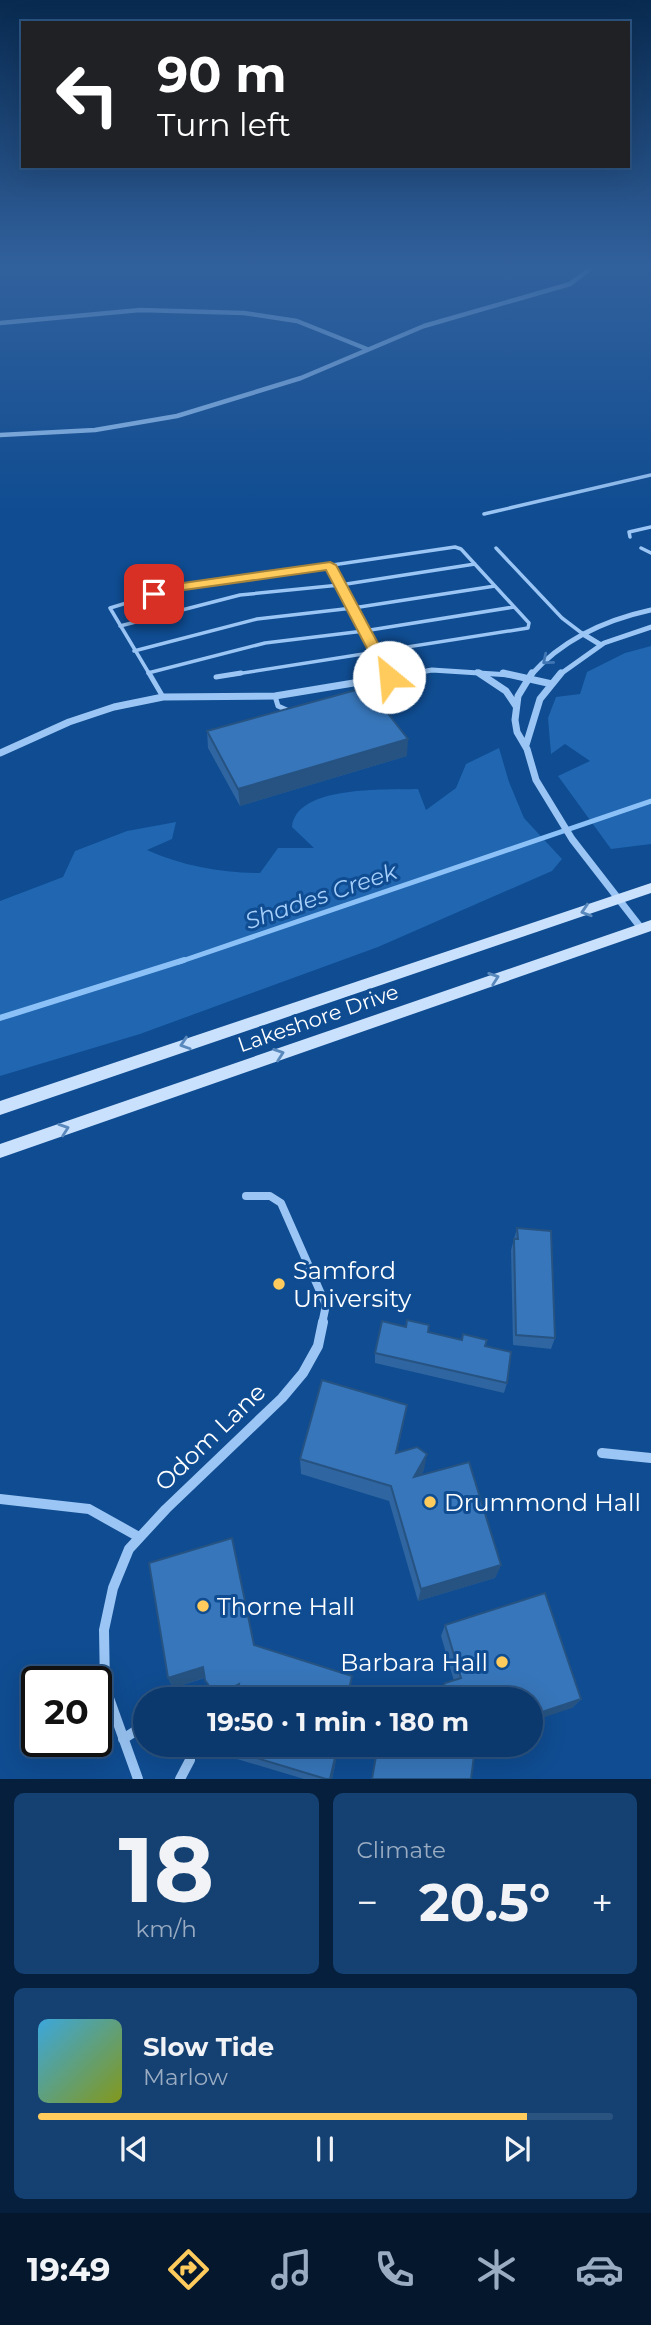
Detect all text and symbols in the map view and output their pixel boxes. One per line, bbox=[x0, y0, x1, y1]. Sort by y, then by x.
text: 90 m bbox=[157, 45, 287, 104]
icon: left bbox=[42, 49, 133, 140]
text: Turn left bbox=[157, 105, 291, 144]
pin bbox=[124, 564, 184, 624]
icon: arrive bbox=[135, 575, 173, 613]
position arrow bbox=[352, 640, 426, 714]
one-way arrow bbox=[542, 652, 555, 664]
water label: Shades Creek bbox=[241, 856, 402, 935]
one-way arrow bbox=[581, 902, 593, 917]
one-way arrow bbox=[487, 972, 499, 986]
street label: Lakeshore Drive bbox=[234, 979, 402, 1057]
one-way arrow bbox=[179, 1036, 191, 1051]
one-way arrow bbox=[273, 1048, 285, 1062]
one-way arrow bbox=[58, 1123, 70, 1137]
place label: Samford University bbox=[293, 1256, 411, 1313]
marker: Samford University bbox=[271, 1276, 287, 1292]
street label: Odom Lane bbox=[149, 1377, 271, 1497]
place label: Drummond Hall bbox=[444, 1488, 641, 1517]
marker: Drummond Hall bbox=[422, 1494, 438, 1510]
place label: Thorne Hall bbox=[217, 1592, 355, 1621]
marker: Thorne Hall bbox=[195, 1598, 211, 1614]
place label: Barbara Hall bbox=[340, 1648, 488, 1677]
marker: Barbara Hall bbox=[494, 1654, 510, 1670]
speed limit sign: 20 bbox=[21, 1666, 112, 1757]
text: 19:50 · 1 min · 180 m bbox=[207, 1706, 469, 1738]
text: 18 bbox=[118, 1814, 214, 1925]
text: Climate bbox=[357, 1836, 446, 1864]
text: 20.5° bbox=[419, 1871, 550, 1934]
text: − bbox=[357, 1879, 378, 1926]
text: + bbox=[591, 1879, 613, 1926]
text: km/h bbox=[136, 1915, 197, 1943]
text: Slow Tide bbox=[143, 2031, 274, 2063]
text: Marlow bbox=[143, 2063, 228, 2091]
icon: previous bbox=[115, 2130, 153, 2168]
icon: pause bbox=[306, 2130, 344, 2168]
icon: next bbox=[498, 2130, 536, 2168]
icon: directions bbox=[164, 2245, 213, 2294]
icon: music bbox=[267, 2245, 316, 2294]
icon: phone bbox=[370, 2245, 419, 2294]
icon: climate bbox=[472, 2245, 521, 2294]
icon: car bbox=[575, 2245, 624, 2294]
text: 19:49 bbox=[27, 2250, 111, 2289]

